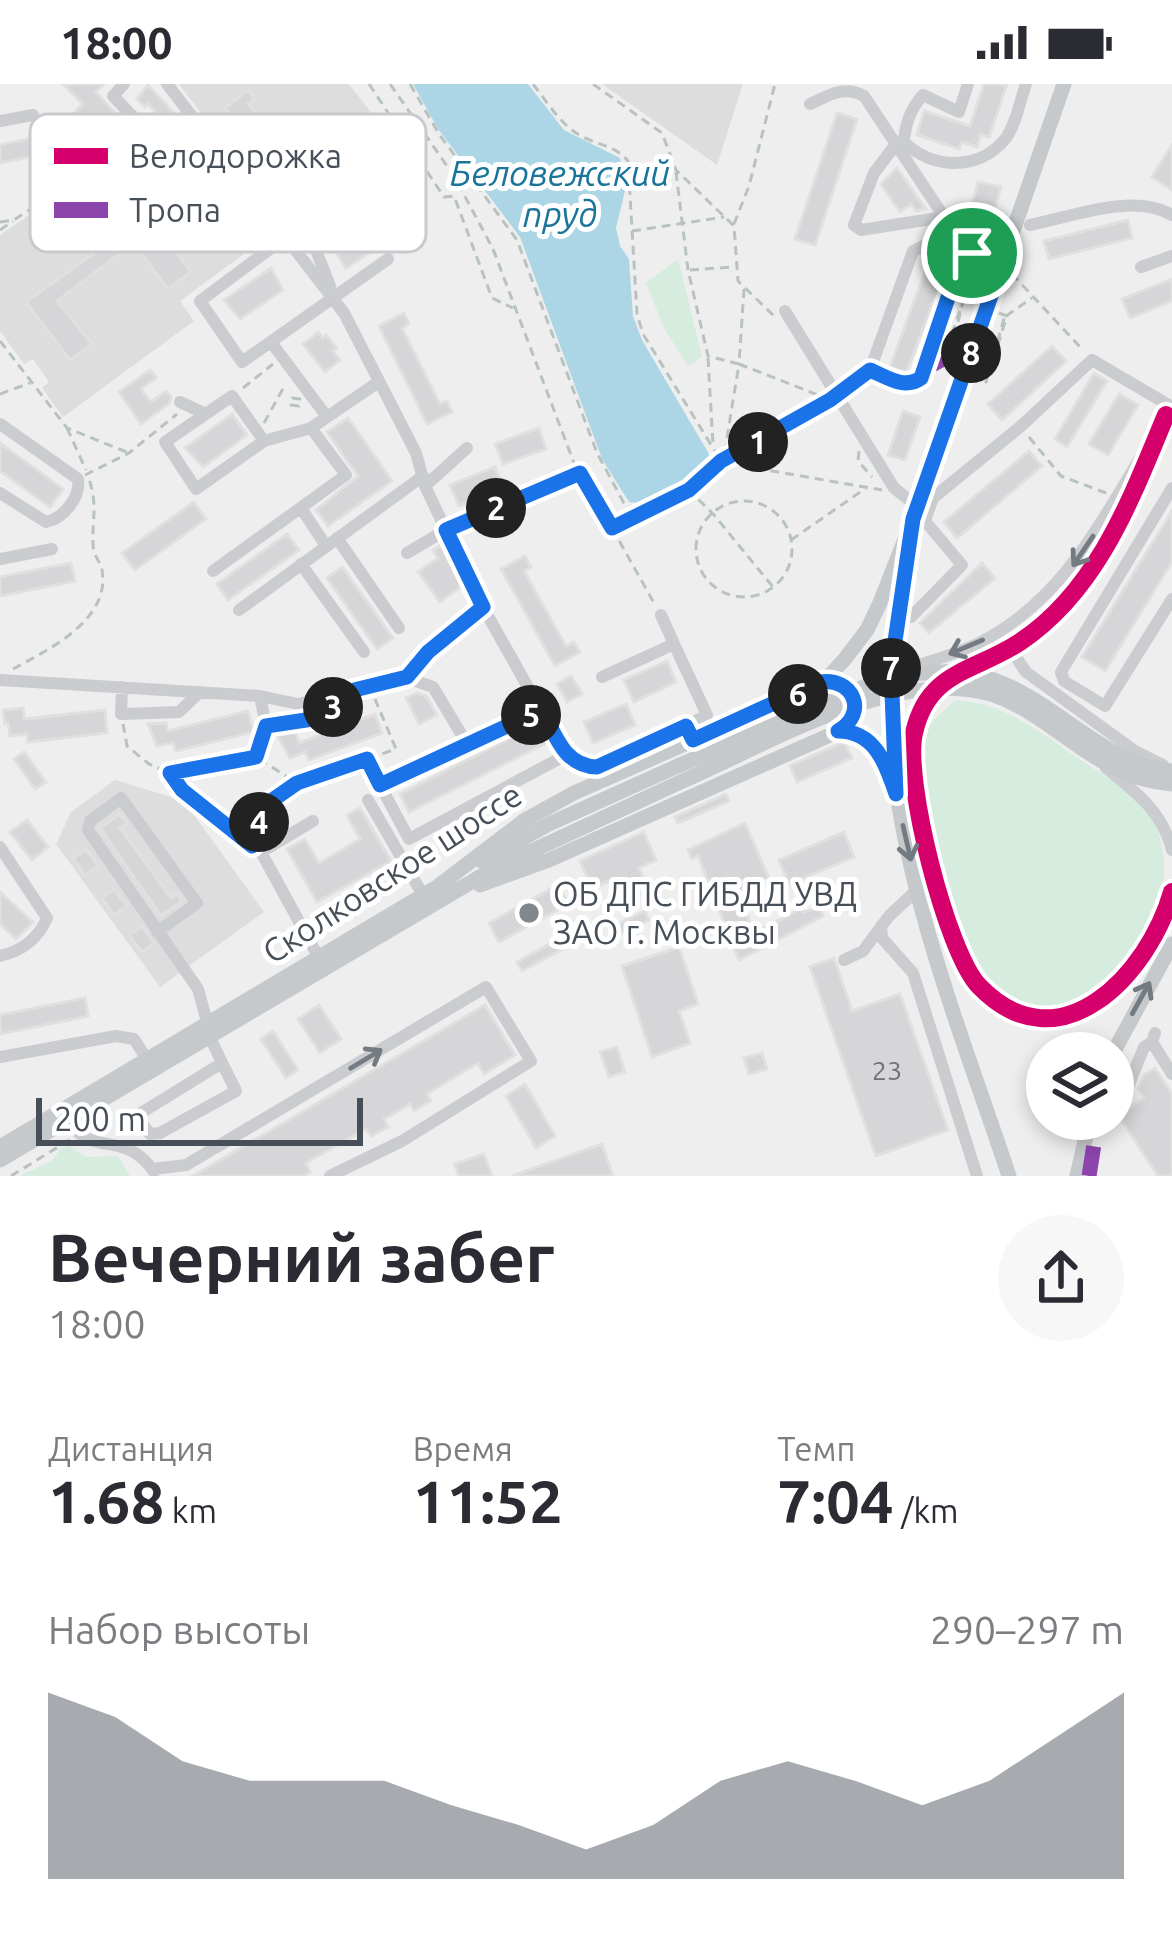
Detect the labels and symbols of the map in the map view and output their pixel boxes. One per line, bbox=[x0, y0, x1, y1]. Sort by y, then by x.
legend bbox=[30, 114, 426, 252]
text: Велодорожка bbox=[129, 137, 342, 174]
water label: Беловежский пруд bbox=[450, 152, 670, 234]
text: Тропа bbox=[129, 191, 221, 228]
pin bbox=[921, 202, 1023, 304]
pin: 8 bbox=[941, 323, 1001, 383]
pin: 1 bbox=[728, 412, 788, 472]
pin: 2 bbox=[466, 478, 526, 538]
one-way arrow bbox=[1071, 533, 1096, 567]
pin: 7 bbox=[861, 638, 921, 698]
one-way arrow bbox=[949, 638, 986, 659]
pin: 6 bbox=[768, 664, 828, 724]
pin: 3 bbox=[303, 677, 363, 737]
pin: 5 bbox=[501, 685, 561, 745]
street label: Сколковское шоссе bbox=[256, 775, 528, 970]
pin: 4 bbox=[229, 792, 289, 852]
one-way arrow bbox=[896, 824, 919, 862]
place label: ОБ ДПС ГИБДД УВД ЗАО г. Москвы bbox=[553, 875, 857, 950]
marker: ОБ ДПС ГИБДД УВД ЗАО г. Москвы bbox=[516, 900, 542, 926]
one-way arrow bbox=[1130, 981, 1153, 1016]
one-way arrow bbox=[348, 1046, 383, 1070]
house number: 23 bbox=[872, 1055, 902, 1085]
scale bar bbox=[36, 1092, 363, 1145]

